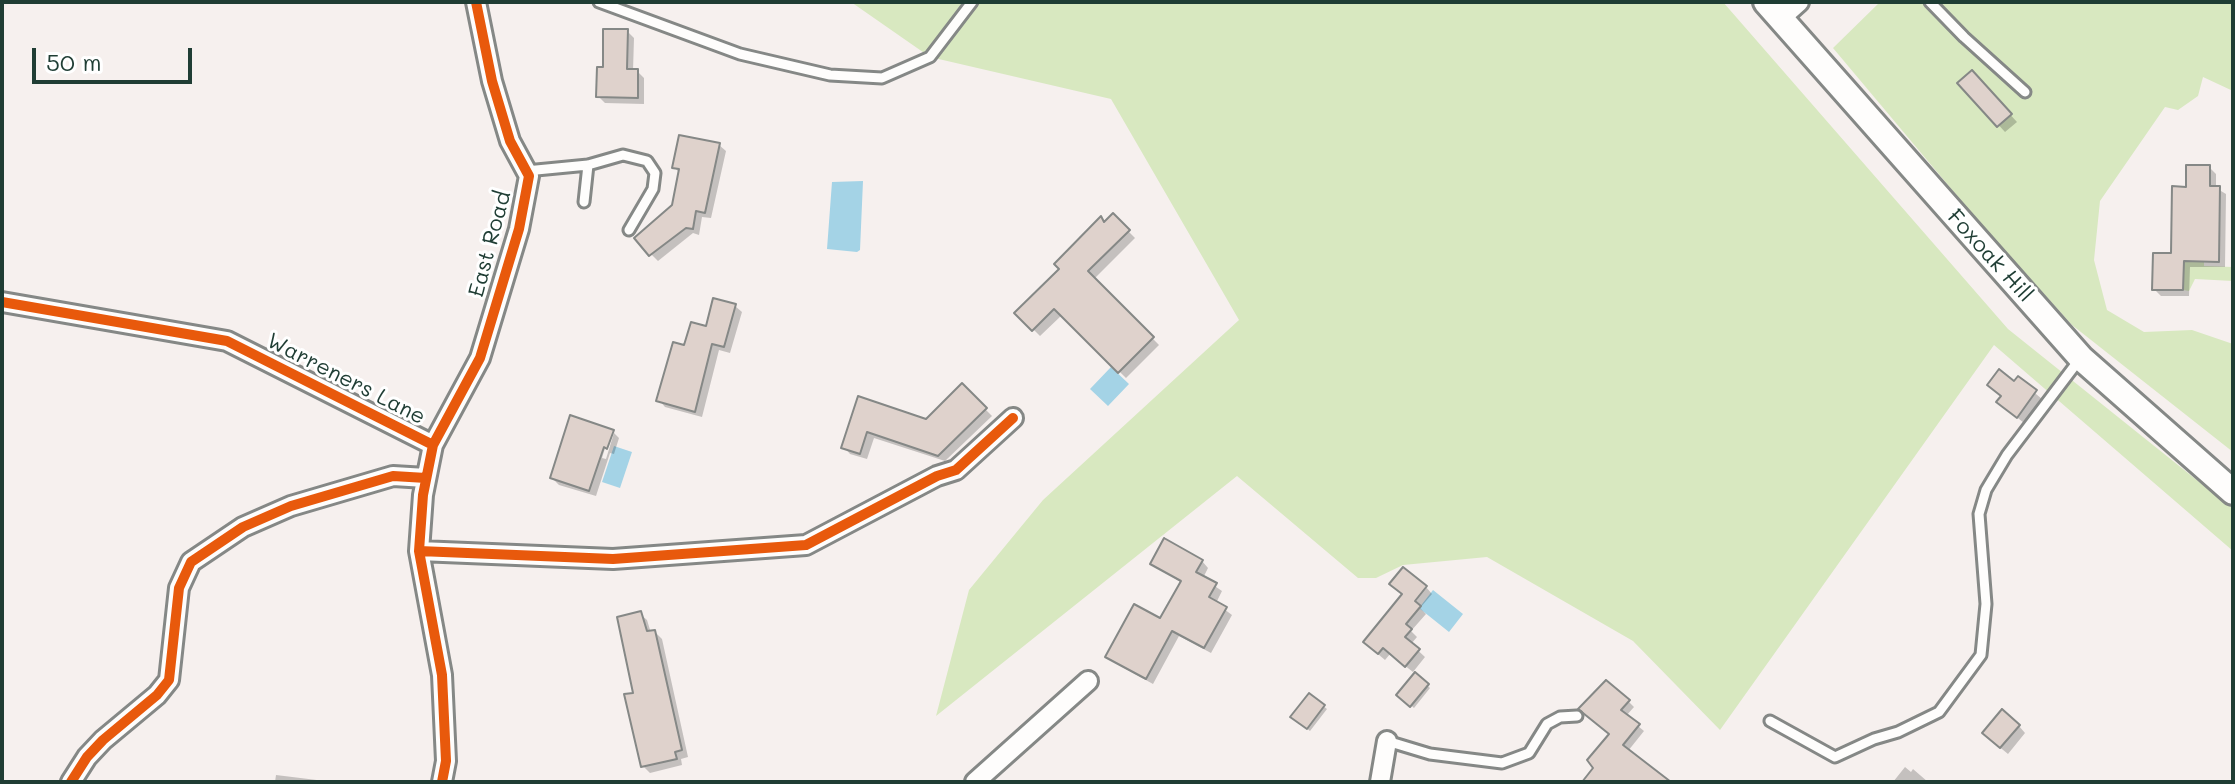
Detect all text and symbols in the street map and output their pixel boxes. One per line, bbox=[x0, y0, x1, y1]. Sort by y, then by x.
scale bar bbox=[36, 32, 196, 82]
text: 50 m bbox=[46, 46, 102, 77]
street label: East Road bbox=[463, 188, 517, 300]
street label: Foxoak Hill bbox=[1942, 204, 2038, 308]
street label: Warreners Lane bbox=[262, 328, 430, 430]

